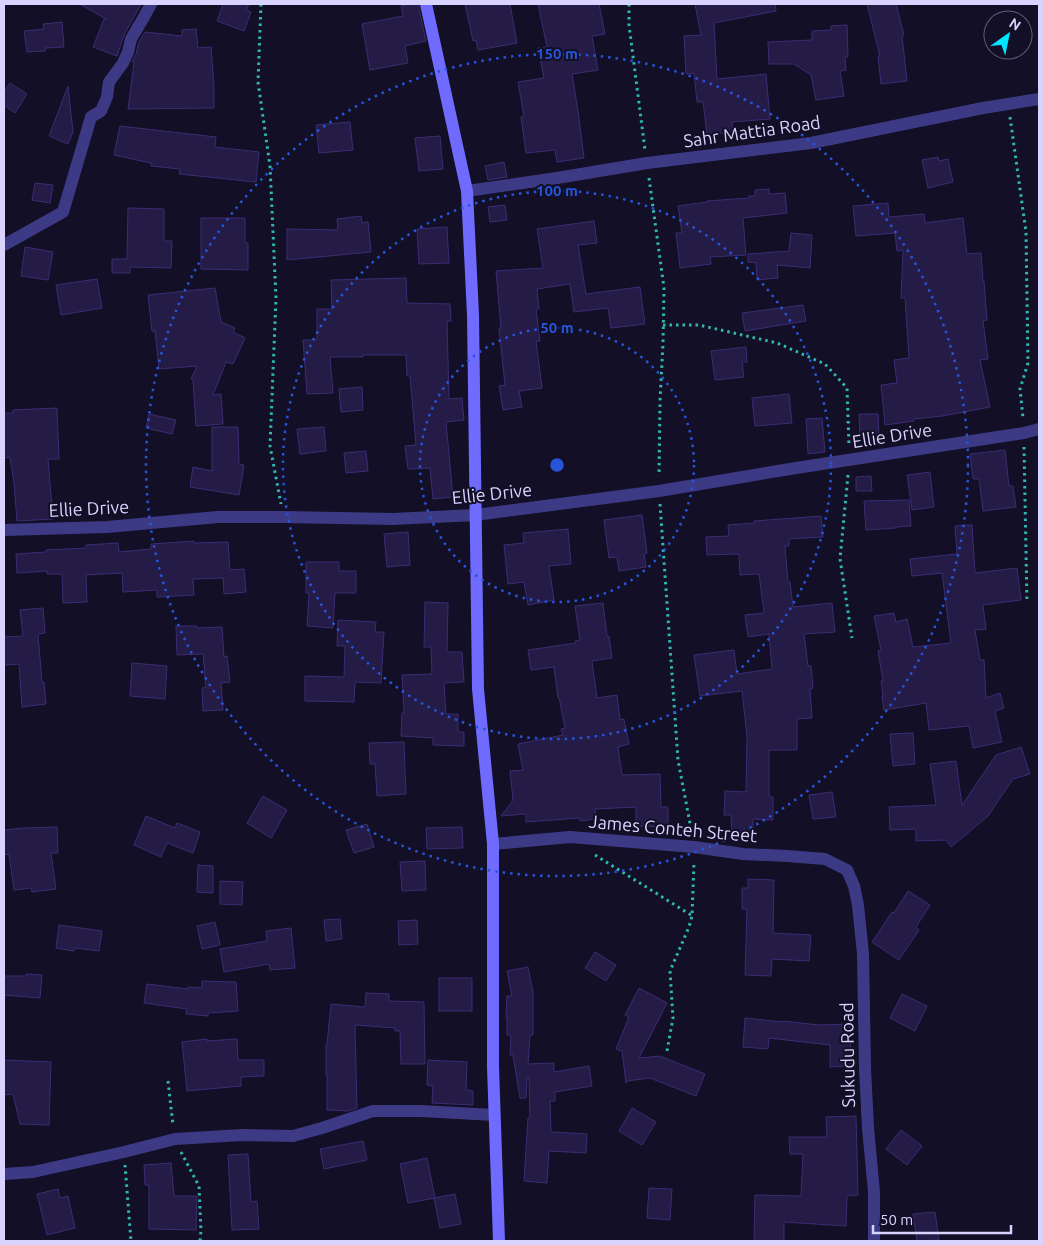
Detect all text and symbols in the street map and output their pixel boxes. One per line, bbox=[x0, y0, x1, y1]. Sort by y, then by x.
north arrow bbox=[983, 10, 1033, 60]
text: N bbox=[1006, 15, 1024, 34]
text: 150 m bbox=[536, 45, 578, 62]
street label: Sahr Mattia Road bbox=[682, 111, 822, 151]
text: 100 m bbox=[536, 182, 578, 199]
text: 50 m bbox=[540, 319, 574, 336]
street label: Ellie Drive bbox=[851, 419, 933, 451]
centre of rings bbox=[548, 456, 566, 474]
street label: Ellie Drive bbox=[451, 479, 533, 507]
street label: Ellie Drive bbox=[48, 496, 130, 520]
street label: James Conteh Street bbox=[588, 811, 758, 845]
street label: Sukudu Road bbox=[836, 1002, 858, 1108]
scale bar bbox=[873, 1202, 1010, 1234]
text: 50 m bbox=[880, 1211, 913, 1228]

